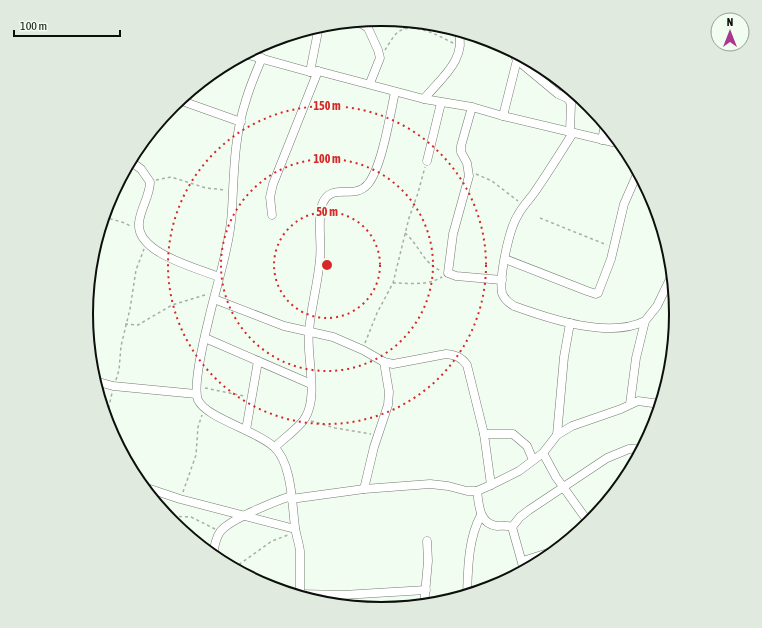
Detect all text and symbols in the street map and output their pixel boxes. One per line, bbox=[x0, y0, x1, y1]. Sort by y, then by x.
scale bar bbox=[14, 12, 120, 38]
north arrow bbox=[710, 12, 750, 52]
text: N bbox=[727, 16, 733, 28]
text: 100 m bbox=[20, 19, 47, 33]
text: 150 m bbox=[313, 99, 341, 113]
text: 100 m bbox=[313, 152, 341, 166]
text: 50 m bbox=[316, 205, 338, 219]
centre of rings bbox=[320, 258, 334, 272]

